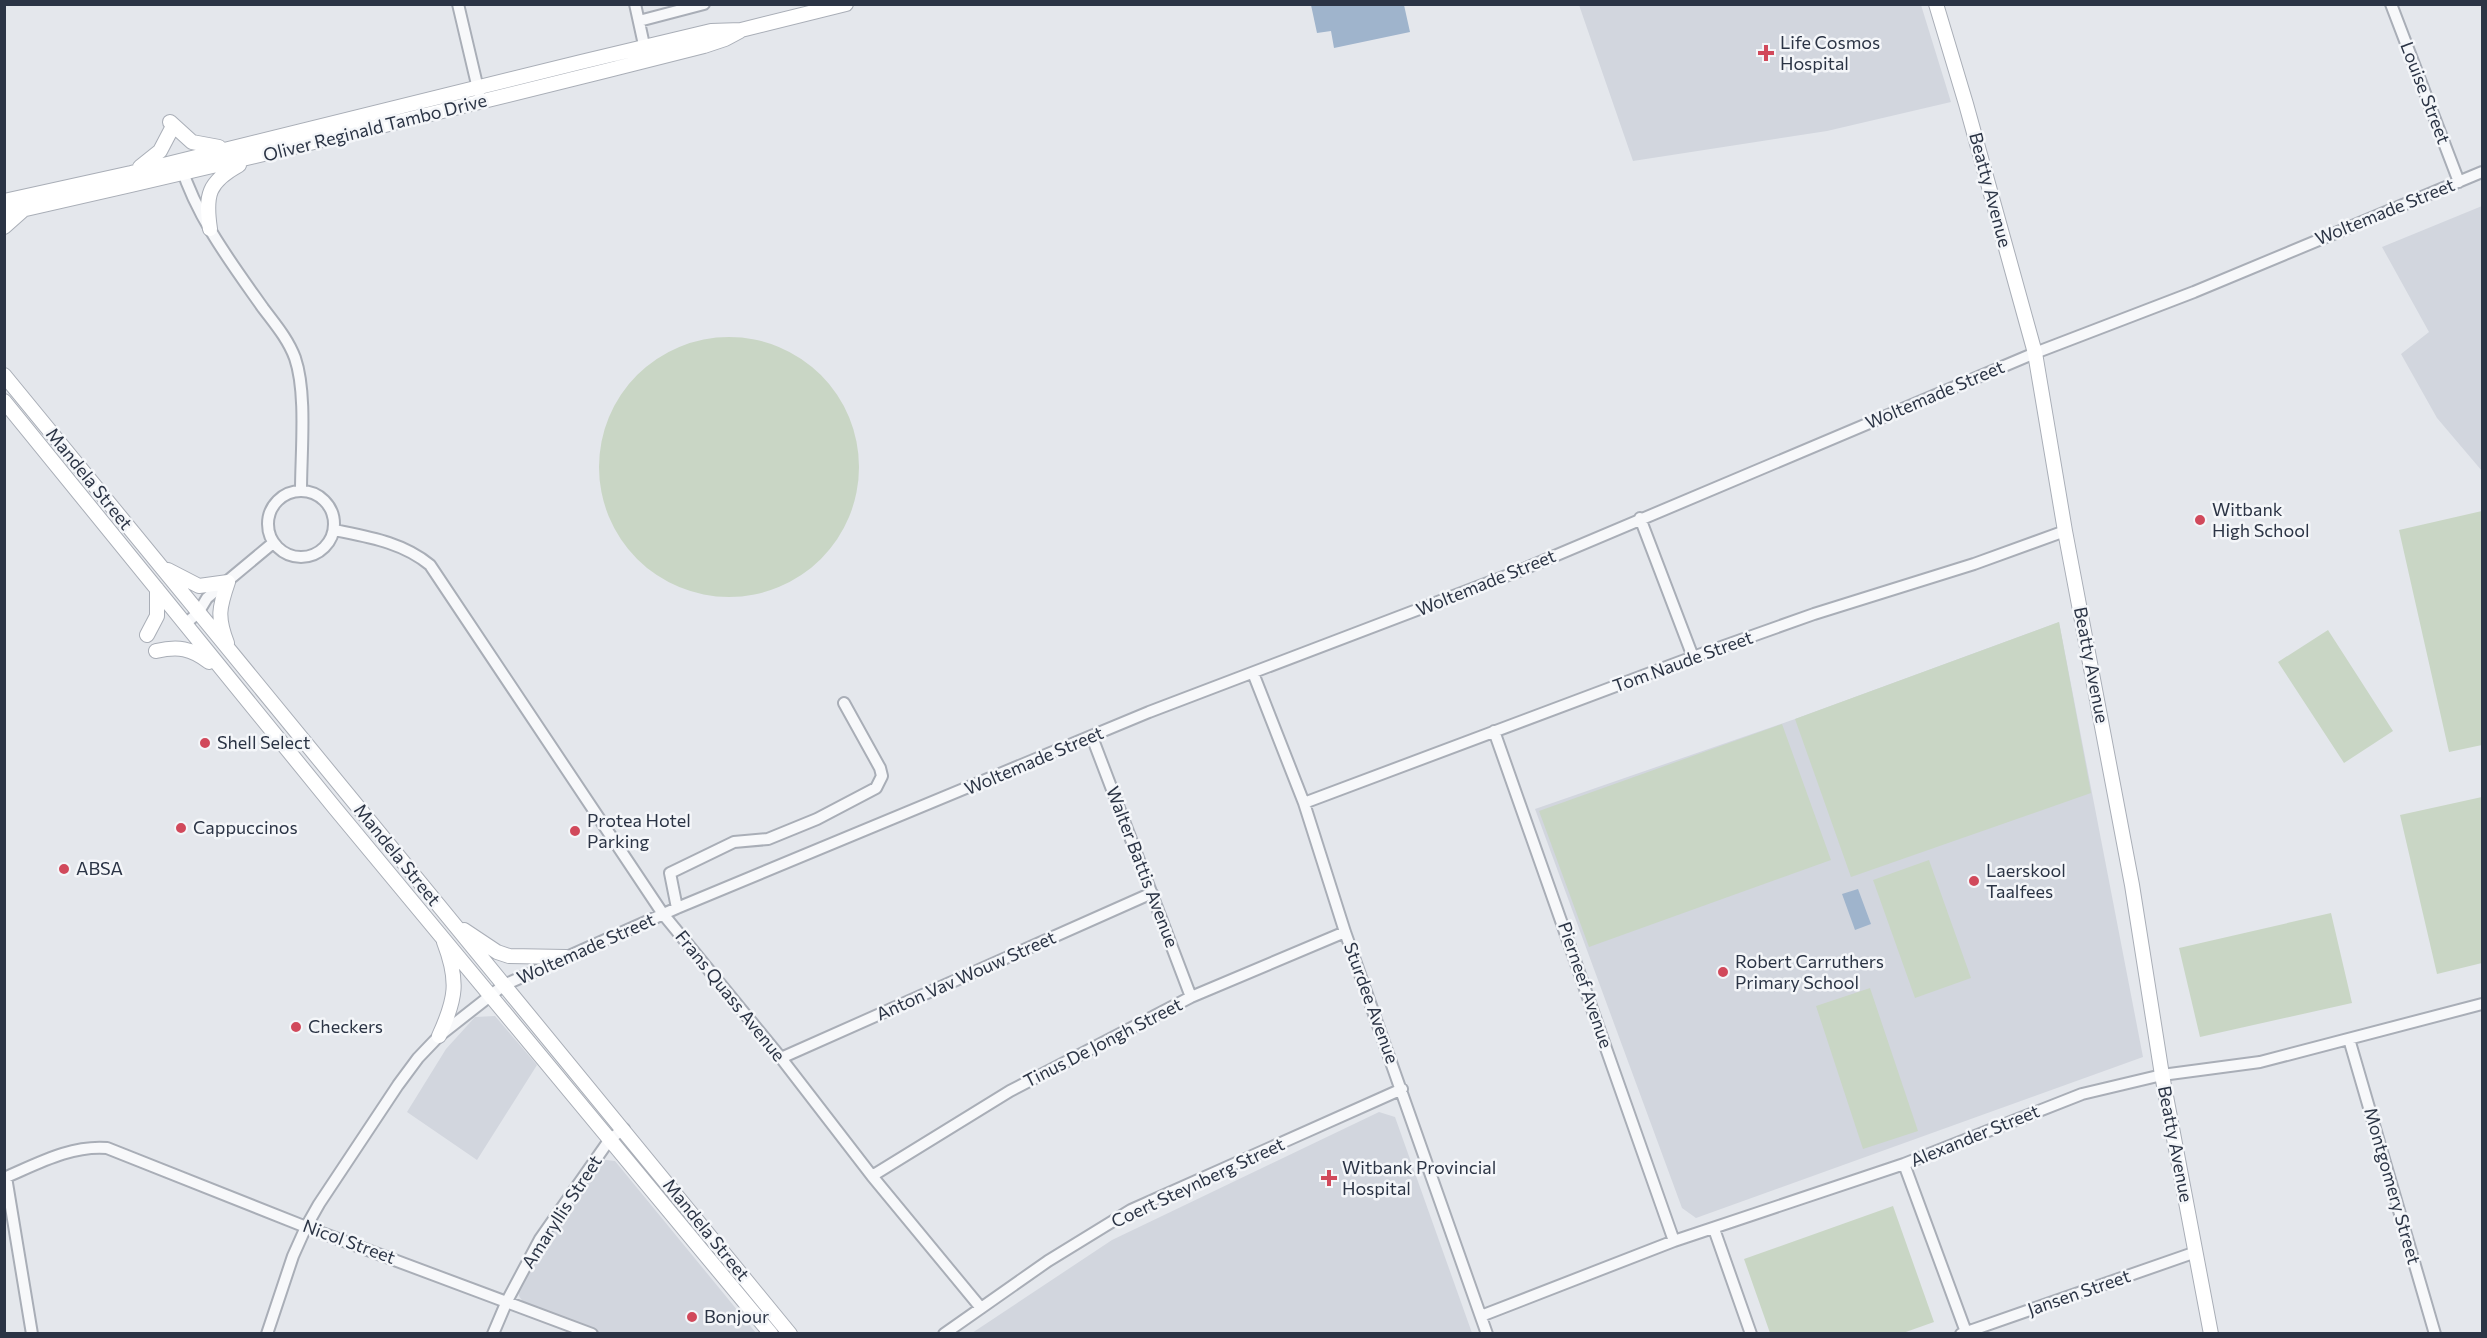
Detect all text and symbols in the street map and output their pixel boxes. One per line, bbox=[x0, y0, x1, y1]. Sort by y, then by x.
place label: Life Cosmos Hospital bbox=[1780, 31, 1880, 74]
street label: Louise Street bbox=[2396, 38, 2456, 147]
marker: Life Cosmos Hospital bbox=[1757, 44, 1775, 62]
street label: Oliver Reginald Tambo Drive bbox=[261, 89, 489, 166]
street label: Beatty Avenue bbox=[1965, 130, 2017, 250]
street label: Woltemade Street bbox=[2312, 173, 2458, 249]
street label: Woltemade Street bbox=[1862, 355, 2007, 433]
street label: Mandela Street bbox=[42, 423, 138, 534]
place label: Witbank High School bbox=[2212, 498, 2310, 541]
marker: Witbank High School bbox=[2193, 513, 2207, 527]
street label: Woltemade Street bbox=[1413, 544, 1559, 620]
street label: Beatty Avenue bbox=[2070, 605, 2114, 725]
street label: Tom Naude Street bbox=[1610, 626, 1756, 697]
street label: Woltemade Street bbox=[961, 721, 1106, 799]
place label: Shell Select bbox=[217, 731, 310, 753]
marker: Shell Select bbox=[198, 736, 212, 750]
street label: Walter Battis Avenue bbox=[1102, 783, 1184, 950]
street label: Mandela Street bbox=[350, 799, 446, 910]
place label: Protea Hotel Parking bbox=[587, 809, 691, 852]
place label: Cappuccinos bbox=[193, 816, 298, 838]
marker: Cappuccinos bbox=[174, 821, 188, 835]
marker: Protea Hotel Parking bbox=[568, 824, 582, 838]
place label: ABSA bbox=[76, 857, 123, 879]
place label: Laerskool Taalfees bbox=[1986, 859, 2066, 902]
marker: ABSA bbox=[57, 862, 71, 876]
marker: Laerskool Taalfees bbox=[1967, 874, 1981, 888]
street label: Woltemade Street bbox=[513, 908, 658, 988]
street label: Pierneef Avenue bbox=[1554, 919, 1618, 1051]
street label: Frans Quass Avenue bbox=[671, 925, 790, 1065]
street label: Anton Vav Wouw Street bbox=[872, 925, 1059, 1025]
street label: Sturdee Avenue bbox=[1340, 939, 1404, 1066]
place label: Robert Carruthers Primary School bbox=[1735, 950, 1884, 993]
marker: Robert Carruthers Primary School bbox=[1716, 965, 1730, 979]
street label: Tinus De Jongh Street bbox=[1020, 993, 1186, 1092]
place label: Checkers bbox=[308, 1015, 383, 1037]
marker: Checkers bbox=[289, 1020, 303, 1034]
street label: Beatty Avenue bbox=[2154, 1084, 2198, 1204]
street label: Alexander Street bbox=[1907, 1099, 2042, 1171]
street label: Montgomery Street bbox=[2360, 1105, 2426, 1267]
street label: Coert Steynberg Street bbox=[1107, 1132, 1288, 1232]
street label: Amaryllis Street bbox=[516, 1151, 606, 1272]
place label: Witbank Provincial Hospital bbox=[1342, 1156, 1496, 1199]
marker: Witbank Provincial Hospital bbox=[1320, 1169, 1338, 1187]
street label: Mandela Street bbox=[659, 1174, 755, 1285]
street label: Nicol Street bbox=[300, 1214, 399, 1268]
street label: Jansen Street bbox=[2024, 1264, 2133, 1320]
place label: Bonjour bbox=[704, 1305, 769, 1327]
marker: Bonjour bbox=[685, 1310, 699, 1324]

